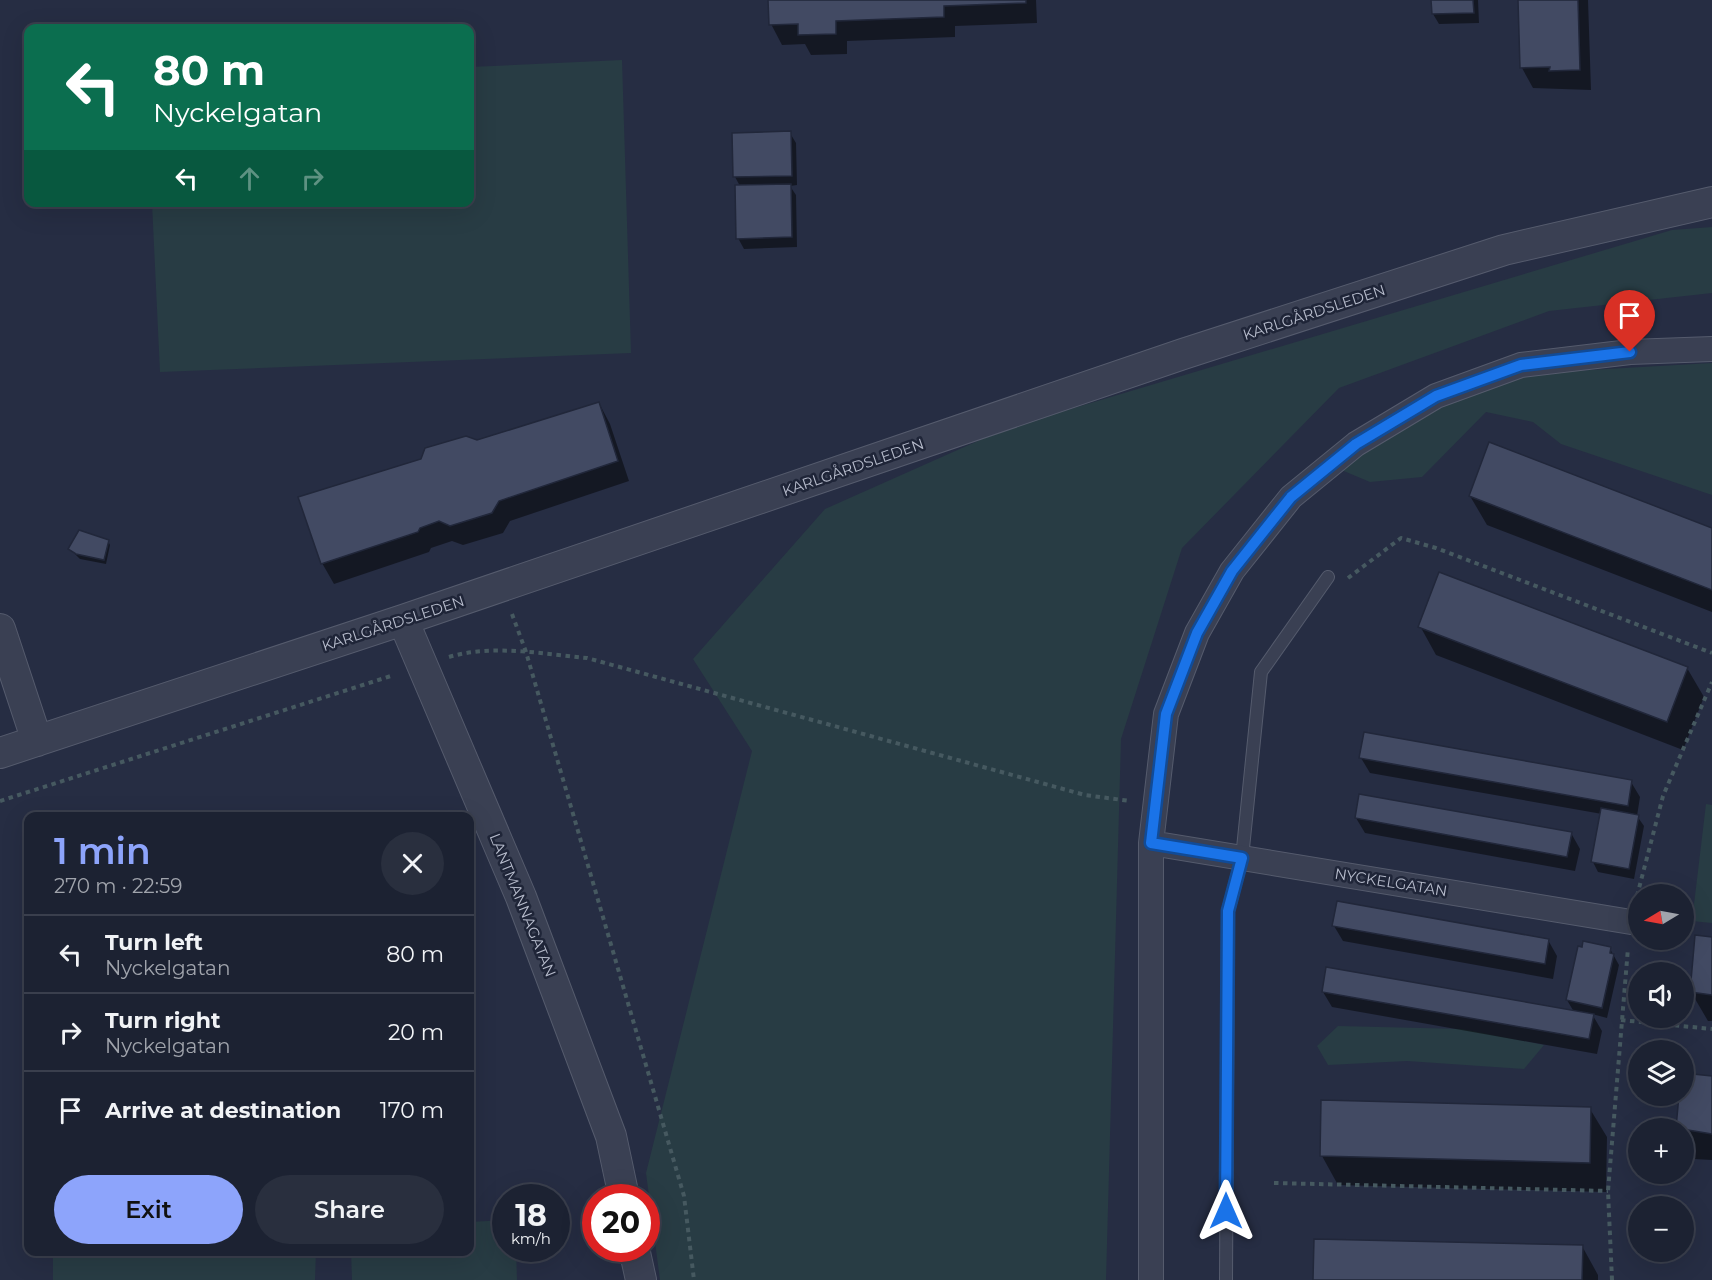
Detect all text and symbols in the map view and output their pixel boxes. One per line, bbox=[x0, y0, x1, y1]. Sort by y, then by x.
text: 80 m bbox=[153, 44, 265, 96]
icon: left bbox=[54, 48, 132, 126]
text: Nyckelgatan bbox=[153, 96, 322, 129]
icon: left bbox=[170, 162, 203, 195]
icon: ahead bbox=[233, 162, 266, 195]
icon: right bbox=[296, 162, 329, 195]
street label: KARLGÅRDSLEDEN bbox=[1240, 280, 1388, 344]
pin bbox=[1604, 290, 1655, 352]
icon: arrive bbox=[1613, 299, 1646, 332]
street label: KARLGÅRDSLEDEN bbox=[780, 434, 926, 500]
street label: KARLGÅRDSLEDEN bbox=[319, 591, 467, 655]
text: 1 min bbox=[54, 829, 151, 873]
street label: LANTMANNAGATAN bbox=[485, 830, 561, 980]
button: close bbox=[381, 832, 444, 895]
street label: NYCKELGATAN bbox=[1333, 864, 1449, 900]
text: 270 m · 22:59 bbox=[54, 874, 182, 898]
north arrow bbox=[1628, 884, 1694, 950]
map controls bbox=[1628, 884, 1694, 1262]
text: Turn left bbox=[105, 929, 203, 956]
icon: left bbox=[54, 938, 87, 971]
text: 80 m bbox=[386, 941, 444, 968]
text: Nyckelgatan bbox=[105, 956, 230, 980]
button: sound bbox=[1628, 962, 1694, 1028]
text: Turn right bbox=[105, 1007, 220, 1034]
icon: right bbox=[54, 1016, 87, 1049]
text: 20 m bbox=[388, 1019, 444, 1046]
text: Nyckelgatan bbox=[105, 1034, 230, 1058]
button: layers bbox=[1628, 1040, 1694, 1106]
icon: arrive bbox=[54, 1094, 87, 1127]
text: Arrive at destination bbox=[105, 1097, 341, 1124]
text: 170 m bbox=[380, 1097, 444, 1124]
button: + bbox=[1628, 1118, 1694, 1184]
button: Exit bbox=[54, 1175, 243, 1244]
button: Share bbox=[255, 1175, 444, 1244]
position arrow bbox=[1194, 1179, 1258, 1243]
speed limit sign: 20 bbox=[582, 1184, 660, 1262]
button: − bbox=[1628, 1196, 1694, 1262]
text: 18 bbox=[515, 1197, 547, 1234]
text: km/h bbox=[511, 1229, 551, 1248]

